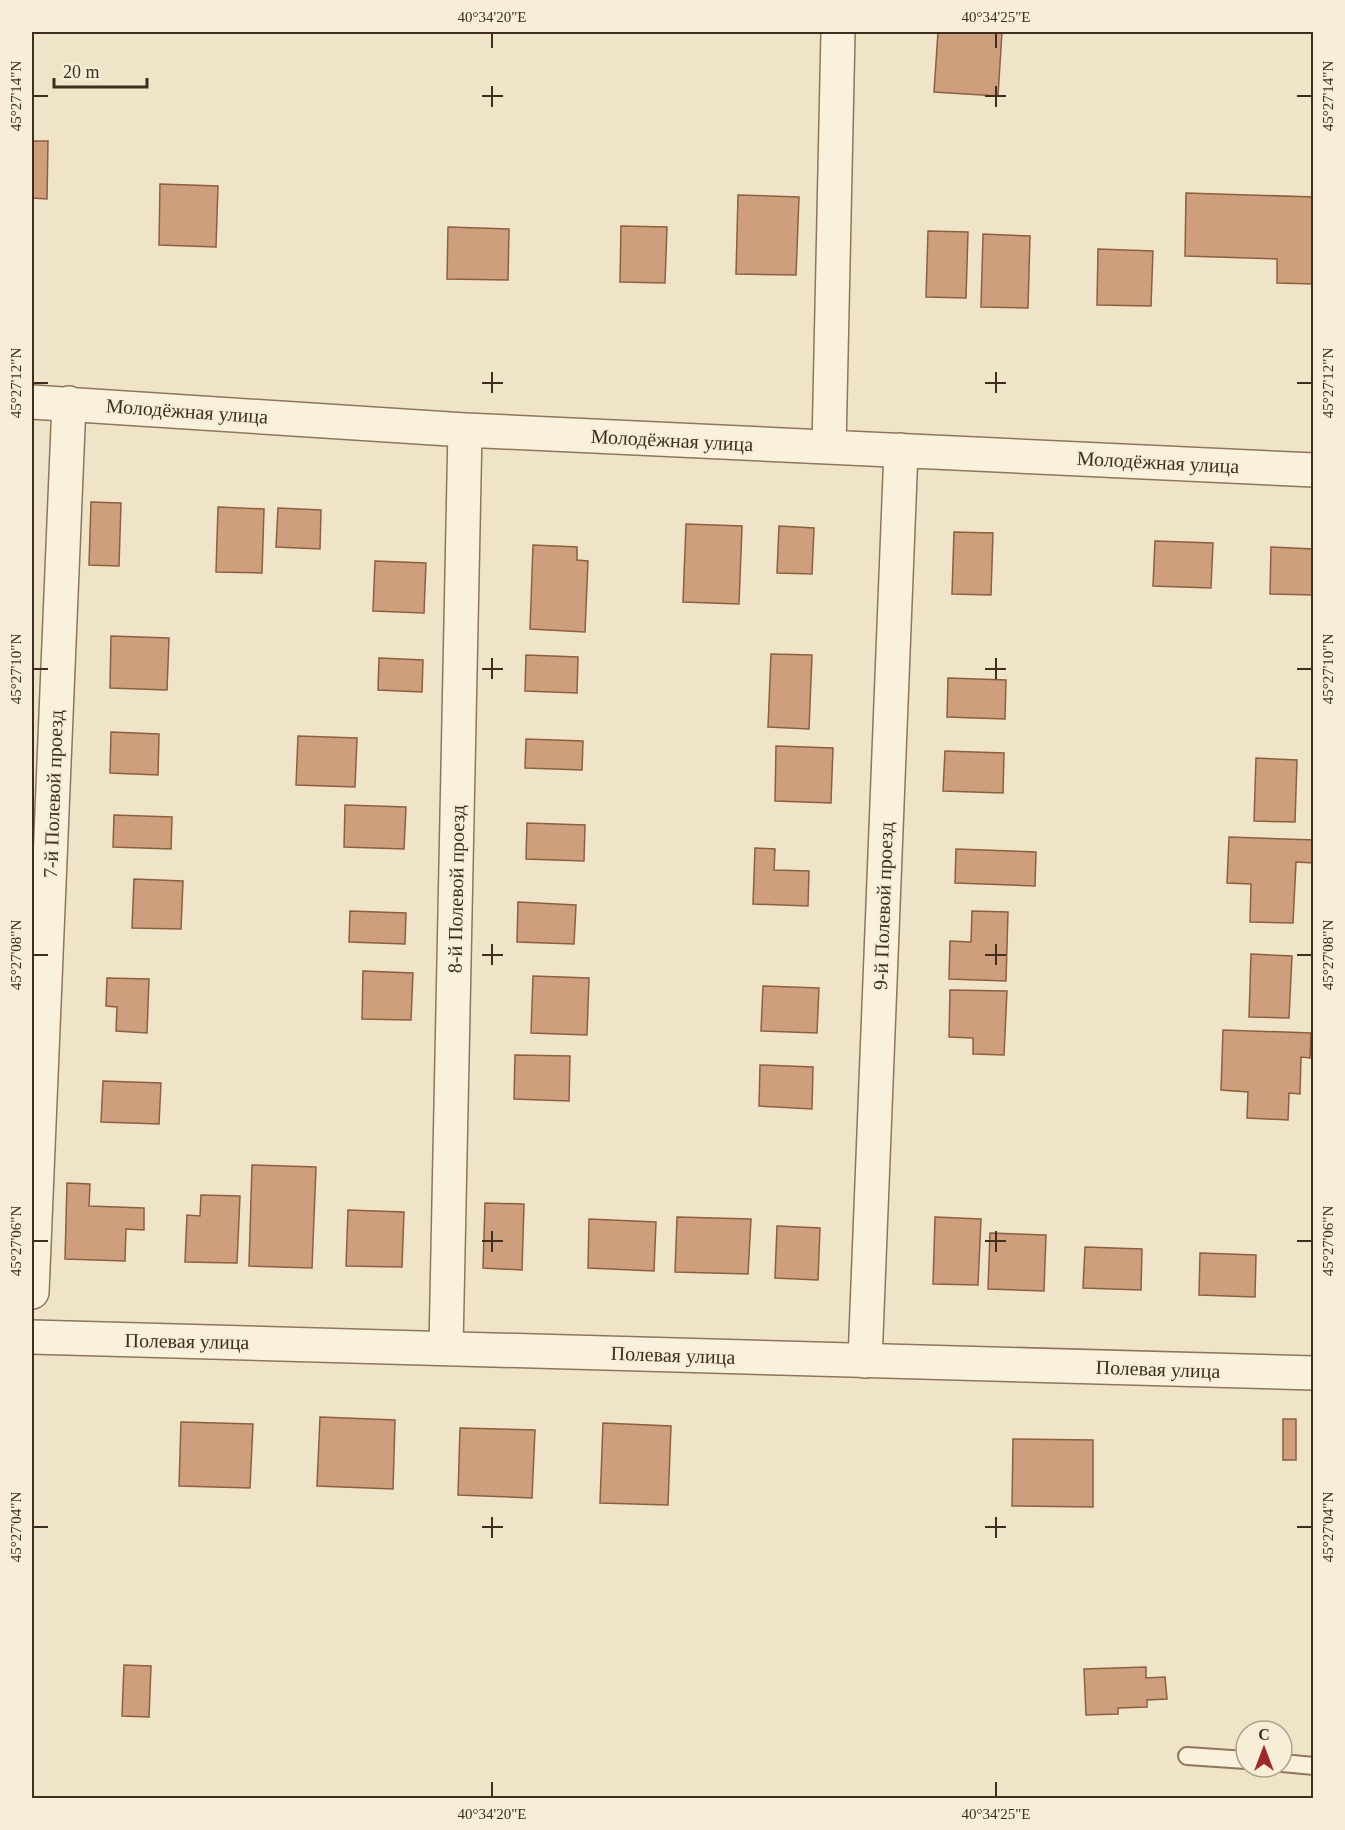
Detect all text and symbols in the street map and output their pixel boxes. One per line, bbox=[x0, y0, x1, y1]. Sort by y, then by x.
text: 40°34'20"E bbox=[458, 9, 527, 25]
text: 40°34'25"E bbox=[962, 9, 1031, 25]
scale bar bbox=[54, 51, 147, 89]
text: 45°27'14"N bbox=[8, 61, 24, 131]
text: 45°27'14"N bbox=[1320, 61, 1336, 131]
text: 20 m bbox=[63, 62, 100, 82]
text: 45°27'12"N bbox=[8, 348, 24, 418]
text: 45°27'12"N bbox=[1320, 348, 1336, 418]
street label: Молодёжная улица bbox=[105, 394, 269, 429]
street label: Молодёжная улица bbox=[590, 425, 754, 456]
street label: Молодёжная улица bbox=[1076, 447, 1240, 478]
text: 45°27'10"N bbox=[8, 634, 24, 704]
text: 45°27'10"N bbox=[1320, 634, 1336, 704]
street label: 7-й Полевой проезд bbox=[39, 710, 68, 878]
street label: 8-й Полевой проезд bbox=[444, 805, 469, 973]
street label: 9-й Полевой проезд bbox=[869, 822, 898, 990]
text: 45°27'08"N bbox=[8, 920, 24, 990]
text: 45°27'08"N bbox=[1320, 920, 1336, 990]
text: 45°27'06"N bbox=[8, 1206, 24, 1276]
text: 45°27'06"N bbox=[1320, 1206, 1336, 1276]
street label: Полевая улица bbox=[124, 1329, 250, 1354]
street label: Полевая улица bbox=[610, 1342, 736, 1369]
street label: Полевая улица bbox=[1095, 1356, 1221, 1383]
text: 45°27'04"N bbox=[8, 1492, 24, 1562]
text: 45°27'04"N bbox=[1320, 1492, 1336, 1562]
north arrow bbox=[1234, 1719, 1294, 1779]
text: С bbox=[1258, 1726, 1270, 1743]
text: 40°34'20"E bbox=[458, 1806, 527, 1822]
text: 40°34'25"E bbox=[962, 1806, 1031, 1822]

